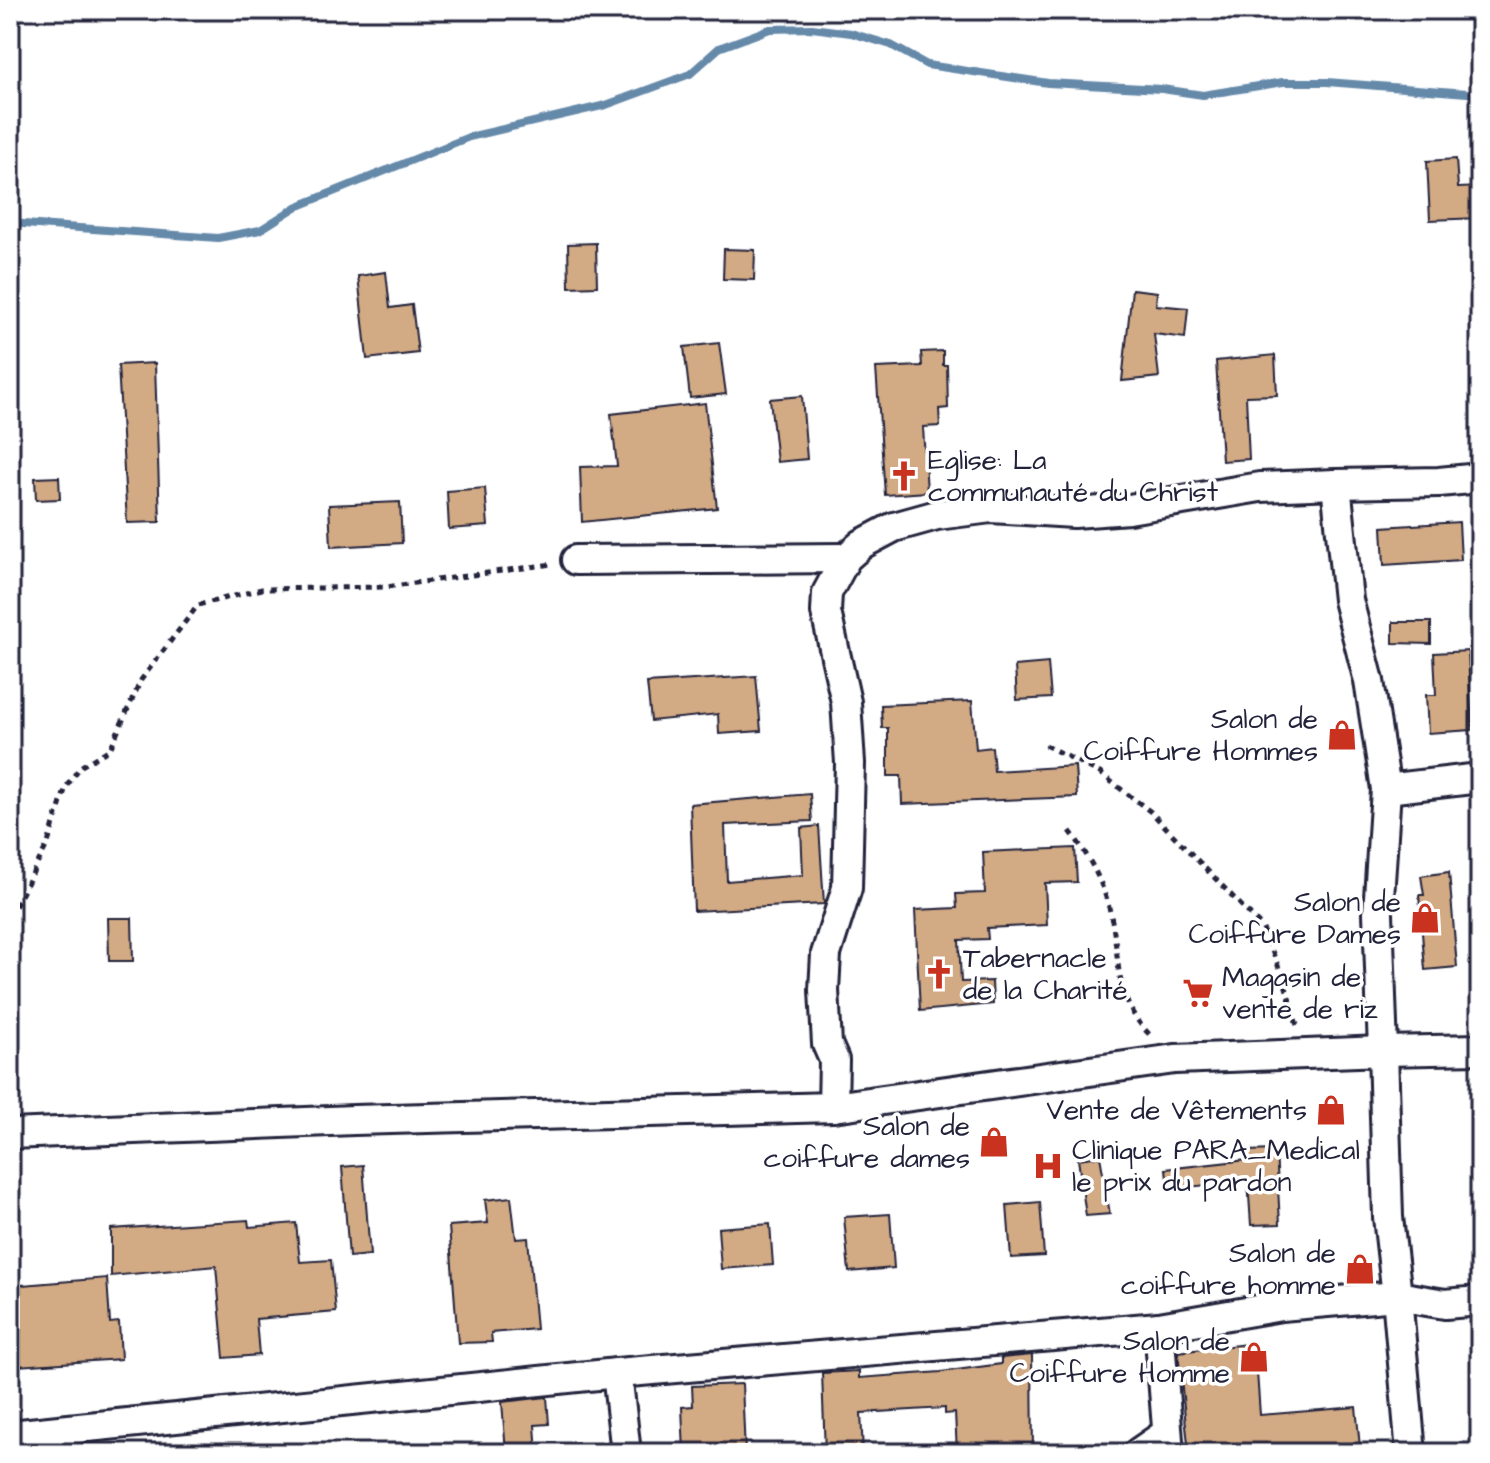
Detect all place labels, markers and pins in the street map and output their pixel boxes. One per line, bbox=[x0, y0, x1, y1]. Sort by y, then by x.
place label: Eglise: La communauté du Christ bbox=[928, 441, 1219, 512]
church icon: Eglise: La communauté du Christ bbox=[887, 459, 921, 493]
place label: Salon de Coiffure Hommes bbox=[1083, 700, 1318, 771]
shop icon: Salon de Coiffure Hommes bbox=[1325, 718, 1359, 752]
place label: Salon de Coiffure Dames bbox=[1189, 883, 1401, 954]
shop icon: Salon de Coiffure Dames bbox=[1408, 901, 1442, 935]
place label: Tabernacle de la Charité bbox=[963, 939, 1128, 1010]
church icon: Tabernacle de la Charité bbox=[922, 957, 956, 991]
place label: Magasin de vente de riz bbox=[1222, 958, 1378, 1029]
supermarket icon: Magasin de vente de riz bbox=[1181, 976, 1215, 1010]
place label: Vente de Vêtements bbox=[1046, 1091, 1307, 1130]
shop icon: Vente de Vêtements bbox=[1314, 1093, 1348, 1127]
place label: Salon de coiffure dames bbox=[763, 1107, 970, 1178]
shop icon: Salon de coiffure dames bbox=[977, 1125, 1011, 1159]
place label: Clinique PARA_Medical le prix du pardon bbox=[1072, 1131, 1360, 1202]
hospital icon: Clinique PARA_Medical le prix du pardon bbox=[1031, 1149, 1065, 1183]
place label: Salon de coiffure homme bbox=[1121, 1234, 1336, 1305]
shop icon: Salon de coiffure homme bbox=[1343, 1252, 1377, 1286]
place label: Salon de Coiffure Homme bbox=[1009, 1322, 1230, 1393]
shop icon: Salon de Coiffure Homme bbox=[1237, 1340, 1271, 1374]

